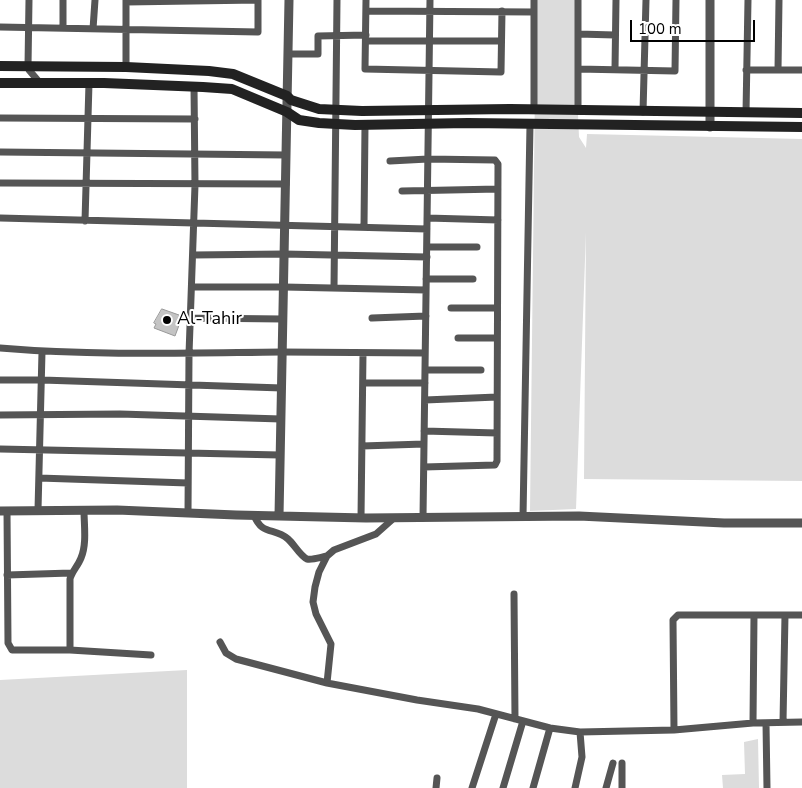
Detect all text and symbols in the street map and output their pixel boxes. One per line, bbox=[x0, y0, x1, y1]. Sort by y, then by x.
scale bar bbox=[632, 10, 757, 42]
text: 100 m bbox=[638, 19, 682, 39]
place label: Al-Tahir bbox=[177, 309, 242, 331]
marker: Al-Tahir bbox=[161, 314, 173, 326]

